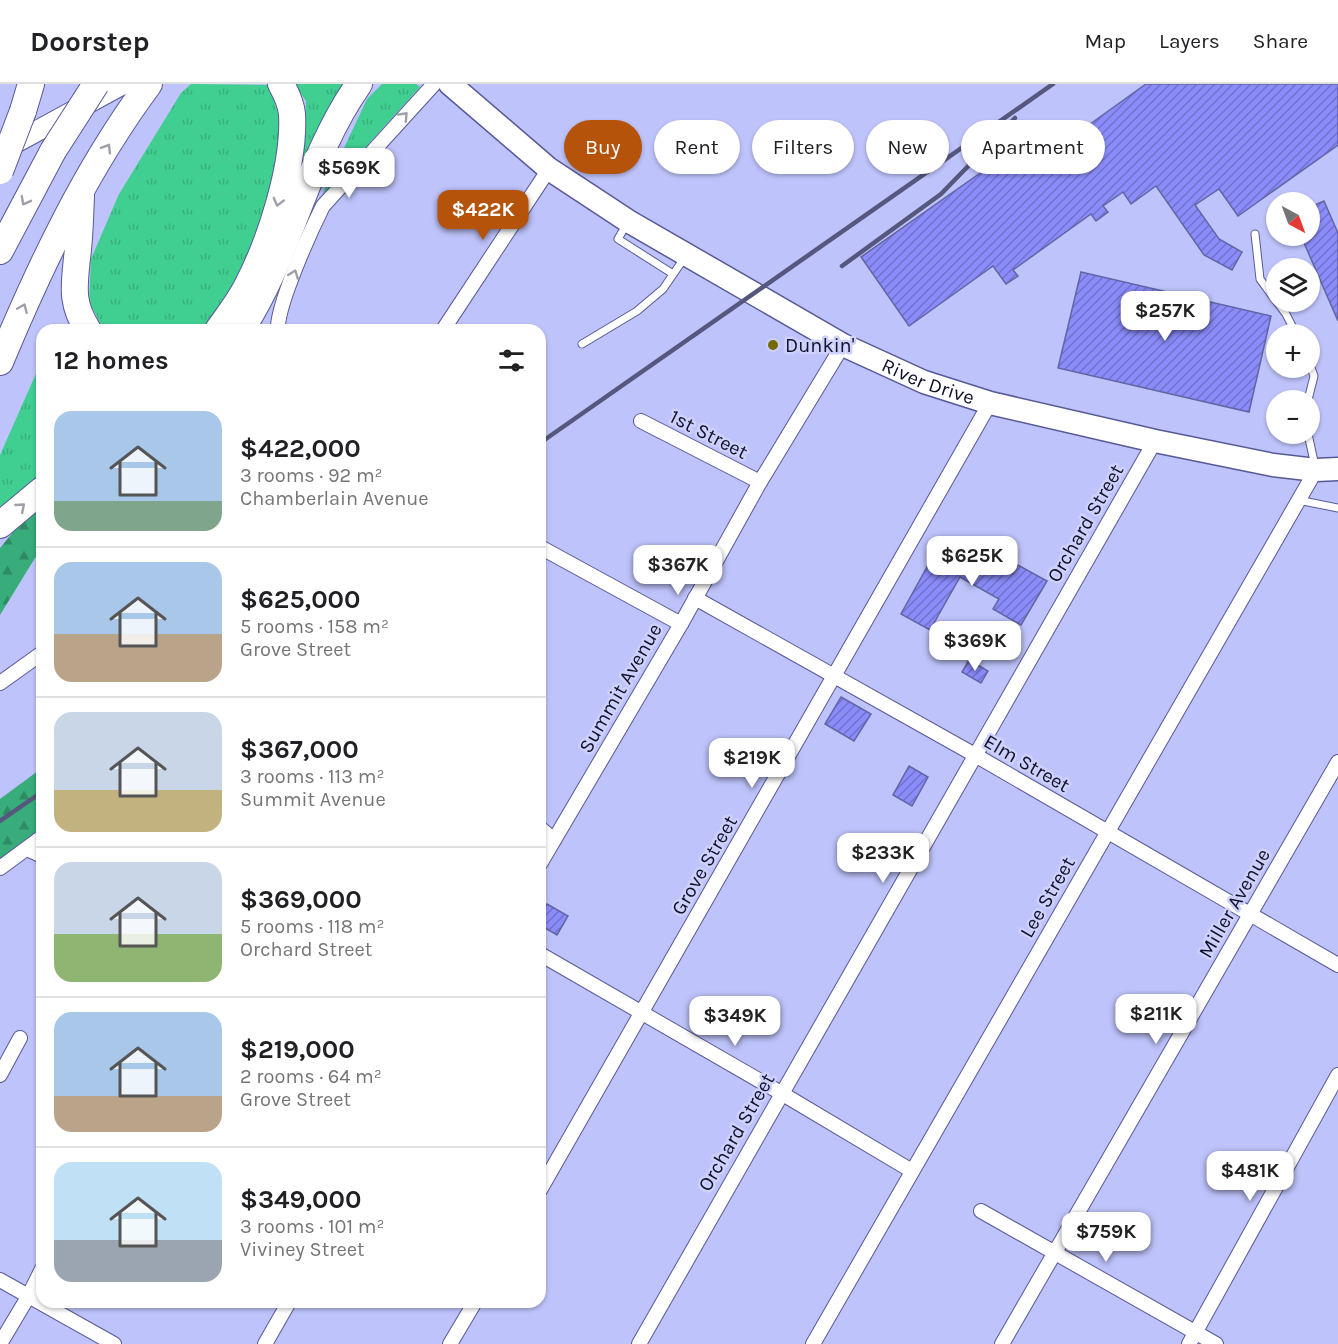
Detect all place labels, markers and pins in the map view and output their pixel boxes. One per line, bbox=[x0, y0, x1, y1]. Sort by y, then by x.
pin: $569K bbox=[307, 148, 391, 199]
pin: $422K bbox=[441, 190, 525, 241]
pin: $257K bbox=[1123, 291, 1207, 342]
place label: Dunkin' bbox=[785, 334, 855, 357]
marker: Dunkin' bbox=[766, 338, 780, 352]
pin: $625K bbox=[930, 536, 1014, 587]
pin: $367K bbox=[636, 545, 720, 596]
pin: $369K bbox=[933, 621, 1017, 672]
pin: $219K bbox=[710, 738, 794, 789]
pin: $233K bbox=[841, 833, 925, 884]
pin: $211K bbox=[1114, 994, 1198, 1045]
pin: $349K bbox=[693, 996, 777, 1047]
pin: $481K bbox=[1208, 1151, 1292, 1202]
pin: $759K bbox=[1064, 1212, 1148, 1263]

